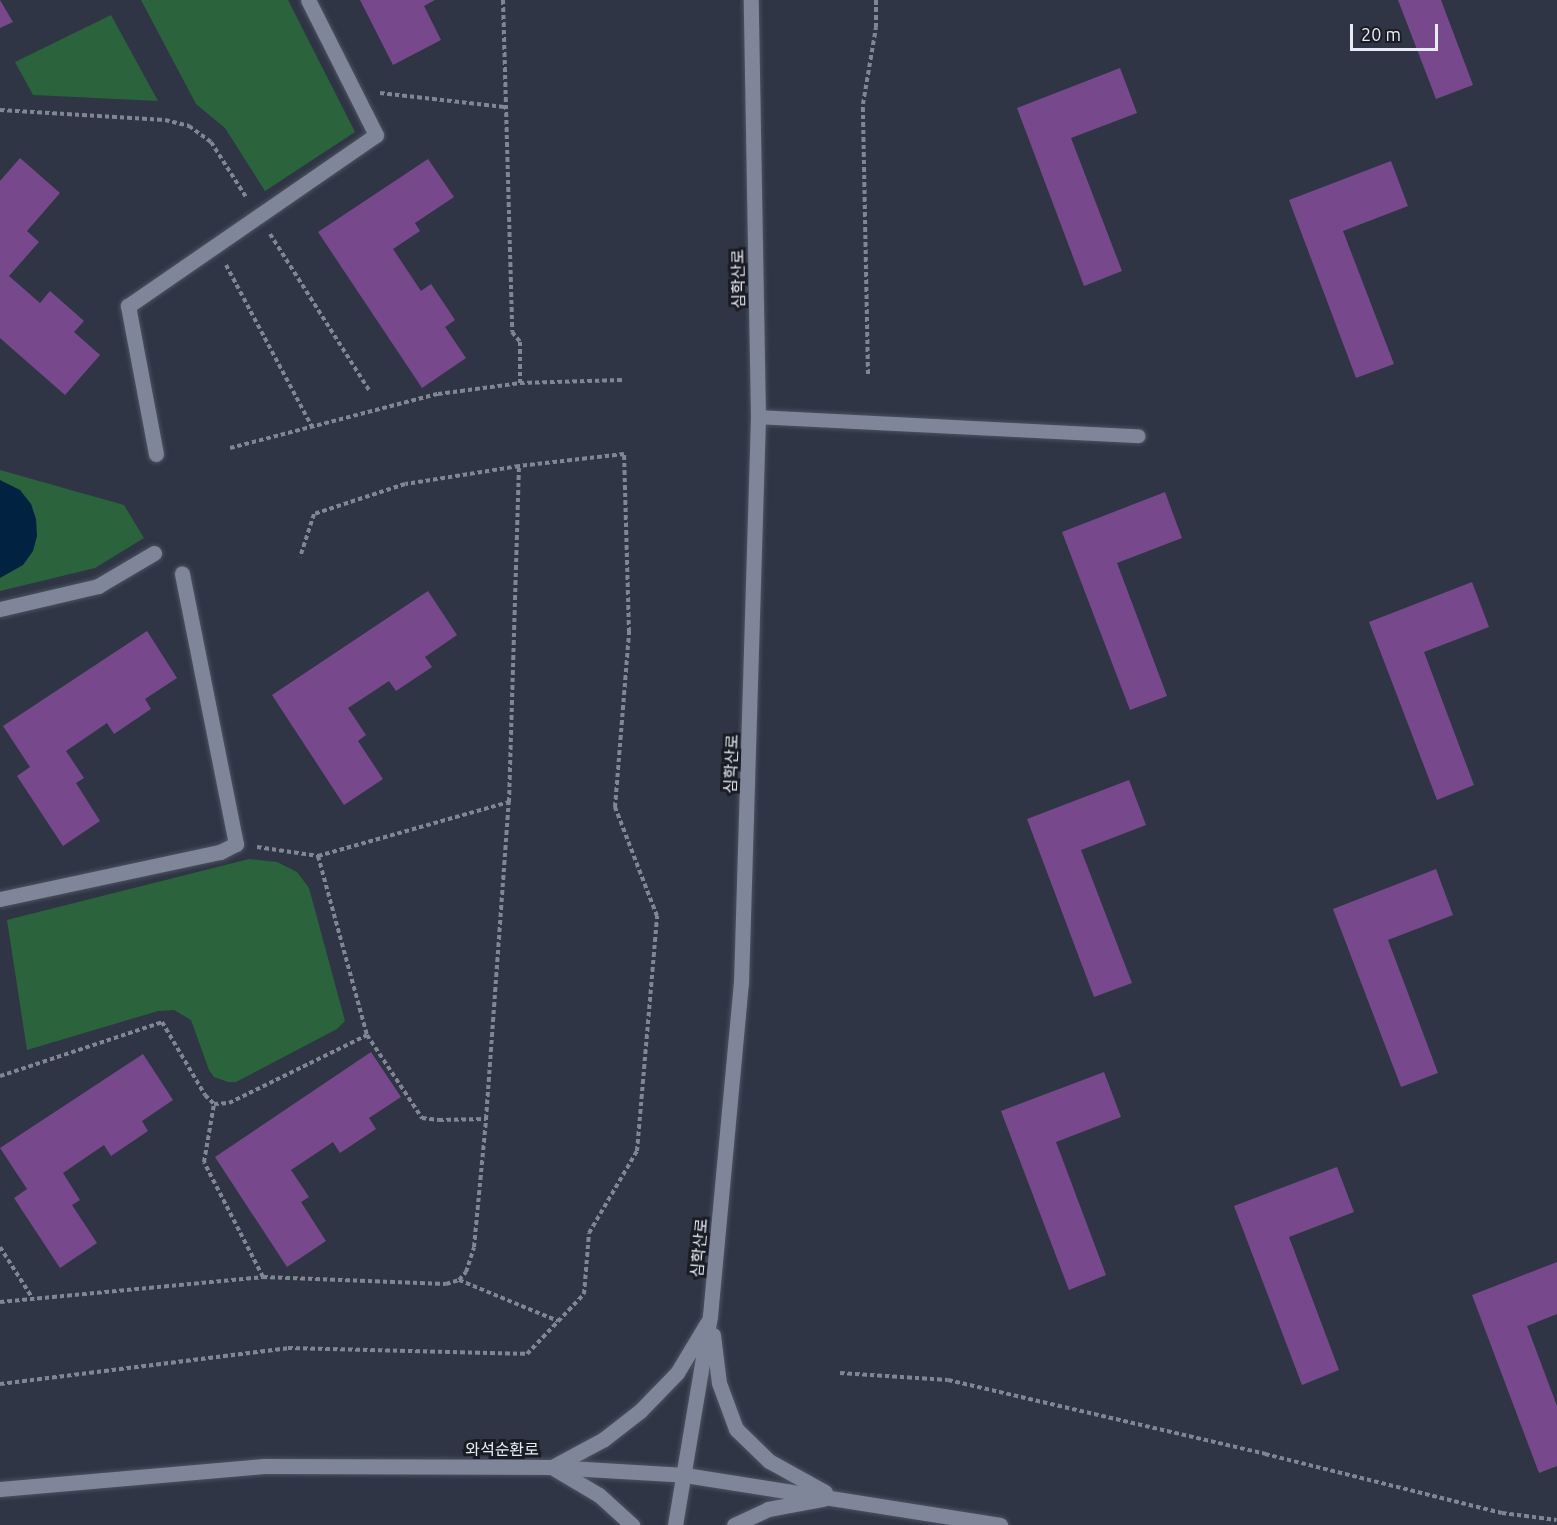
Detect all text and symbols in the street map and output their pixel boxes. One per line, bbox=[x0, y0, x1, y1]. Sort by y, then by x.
scale bar bbox=[1353, 12, 1442, 50]
text: 20 m bbox=[1361, 24, 1401, 44]
street label: 심학산로 bbox=[728, 249, 748, 309]
street label: 심학산로 bbox=[720, 734, 742, 794]
street label: 심학산로 bbox=[687, 1218, 711, 1278]
street label: 와석순환로 bbox=[465, 1439, 539, 1459]

